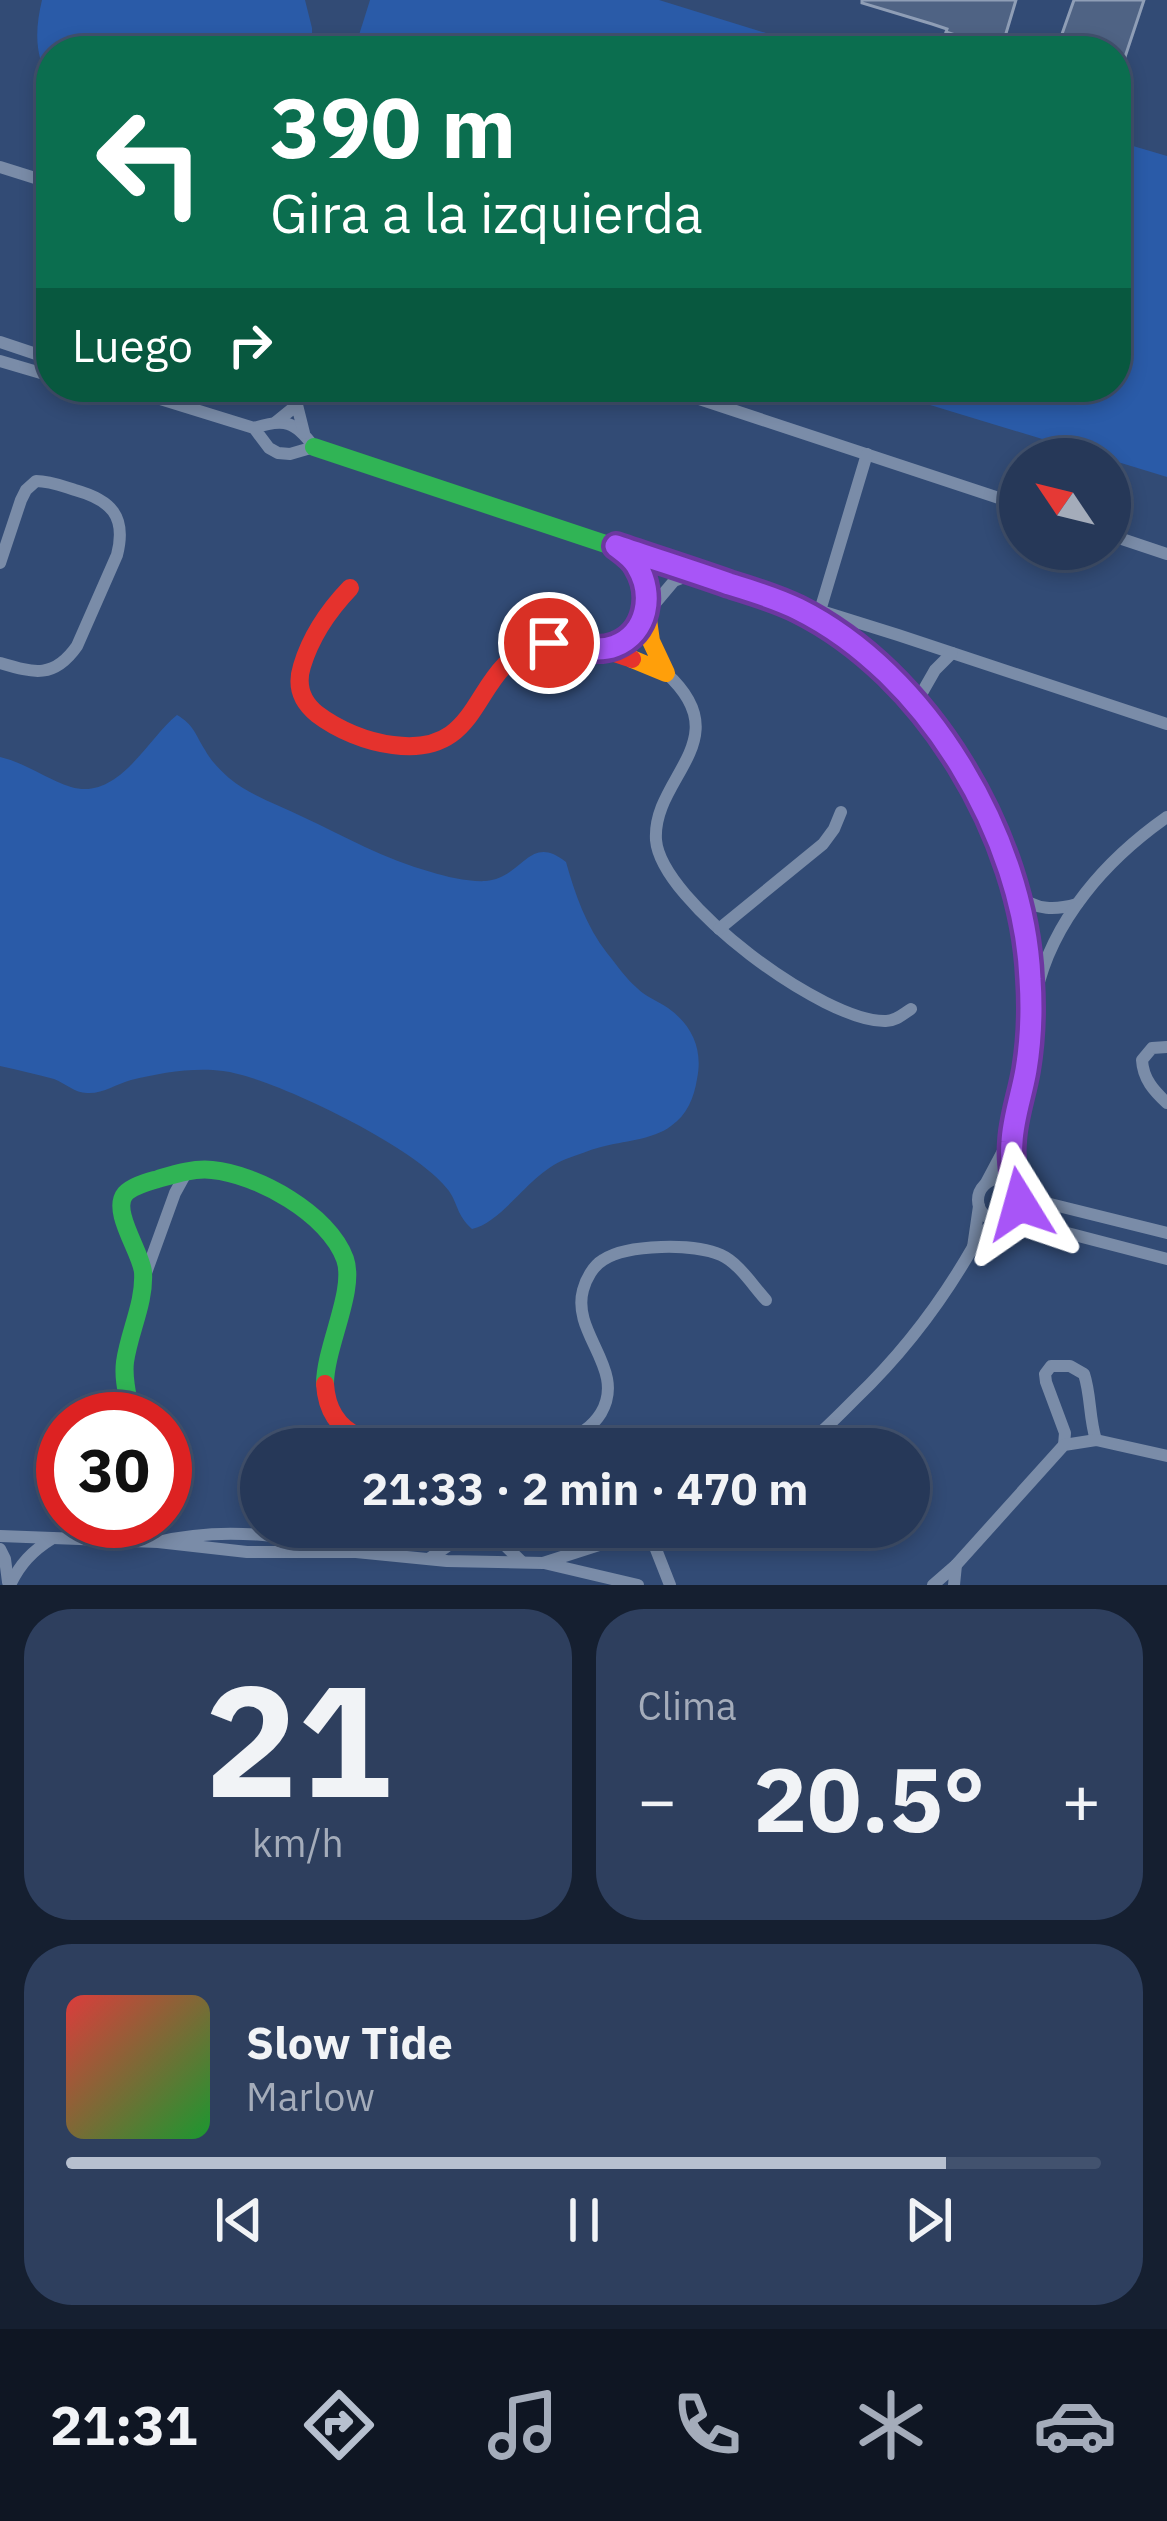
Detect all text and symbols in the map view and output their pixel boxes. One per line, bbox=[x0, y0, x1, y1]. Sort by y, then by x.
text: 390 m bbox=[270, 72, 516, 181]
icon: left bbox=[72, 84, 228, 240]
text: Gira a la izquierda bbox=[270, 178, 703, 248]
icon: right bbox=[217, 312, 283, 378]
text: Luego bbox=[72, 316, 193, 374]
north arrow bbox=[999, 438, 1131, 570]
map controls bbox=[999, 438, 1131, 570]
pin bbox=[498, 592, 600, 694]
icon: arrive bbox=[516, 610, 582, 676]
position arrow bbox=[957, 1141, 1083, 1267]
speed limit sign: 30 bbox=[36, 1392, 192, 1548]
text: 21:33 · 2 min · 470 m bbox=[362, 1459, 808, 1517]
text: 21 bbox=[204, 1637, 391, 1840]
text: Clima bbox=[638, 1680, 737, 1731]
text: 20.5° bbox=[753, 1740, 985, 1857]
text: − bbox=[638, 1756, 677, 1842]
text: + bbox=[1061, 1756, 1101, 1842]
text: km/h bbox=[252, 1817, 344, 1868]
text: Slow Tide bbox=[246, 2013, 453, 2071]
text: Marlow bbox=[246, 2071, 375, 2122]
icon: previous bbox=[206, 2187, 272, 2253]
icon: pause bbox=[551, 2187, 617, 2253]
icon: next bbox=[896, 2187, 962, 2253]
icon: directions bbox=[297, 2383, 381, 2467]
icon: music bbox=[481, 2383, 565, 2467]
icon: phone bbox=[665, 2383, 749, 2467]
icon: climate bbox=[849, 2383, 933, 2467]
icon: car bbox=[1033, 2383, 1117, 2467]
text: 21:31 bbox=[50, 2390, 197, 2460]

